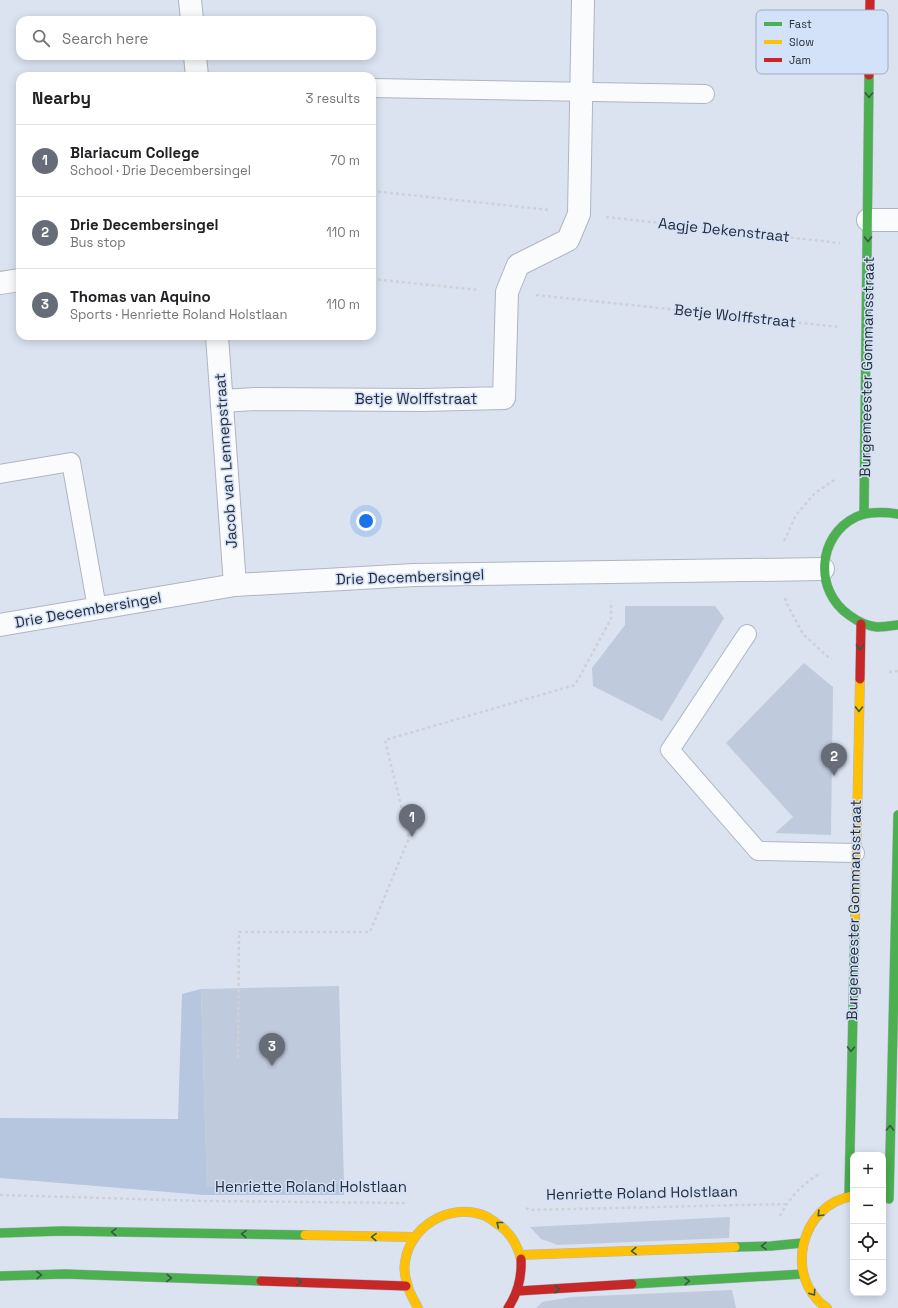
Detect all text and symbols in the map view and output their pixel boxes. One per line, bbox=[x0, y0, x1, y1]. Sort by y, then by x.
legend bbox=[756, 10, 888, 74]
search box bbox=[16, 16, 376, 60]
text: Fast bbox=[789, 17, 812, 31]
icon: search bbox=[30, 27, 52, 49]
text: Search here bbox=[62, 29, 148, 48]
text: Slow bbox=[789, 35, 814, 49]
text: Jam bbox=[789, 53, 811, 67]
text: Nearby bbox=[32, 87, 91, 109]
text: 3 results bbox=[306, 90, 360, 107]
one-way arrow bbox=[865, 92, 873, 98]
text: Blariacum College bbox=[70, 143, 199, 162]
text: 1 bbox=[42, 152, 48, 169]
text: 70 m bbox=[330, 152, 360, 169]
text: School · Drie Decembersingel bbox=[70, 162, 251, 179]
street label: Aagje Dekenstraat bbox=[657, 213, 791, 246]
text: Drie Decembersingel bbox=[70, 215, 219, 234]
text: 2 bbox=[41, 224, 49, 241]
text: 110 m bbox=[326, 224, 360, 241]
text: Bus stop bbox=[70, 234, 126, 251]
one-way arrow bbox=[864, 236, 872, 242]
street label: Burgemeester Gommansstraat bbox=[855, 256, 878, 478]
text: Thomas van Aquino bbox=[70, 287, 211, 306]
text: 3 bbox=[41, 296, 49, 313]
text: 110 m bbox=[326, 296, 360, 313]
street label: Betje Wolffstraat bbox=[673, 300, 797, 331]
text: Sports · Henriette Roland Holstlaan bbox=[70, 306, 288, 323]
street label: Jacob van Lennepstraat bbox=[210, 373, 241, 549]
street label: Betje Wolffstraat bbox=[355, 389, 477, 408]
your location bbox=[356, 511, 376, 531]
street label: Drie Decembersingel bbox=[335, 564, 485, 589]
street label: Drie Decembersingel bbox=[13, 587, 163, 632]
one-way arrow bbox=[856, 644, 864, 650]
one-way arrow bbox=[855, 706, 863, 712]
pin: 2 bbox=[821, 743, 847, 776]
street label: Burgemeester Gommansstraat bbox=[842, 799, 865, 1021]
pin: 1 bbox=[399, 804, 425, 837]
pin: 3 bbox=[259, 1033, 285, 1066]
one-way arrow bbox=[847, 1046, 855, 1052]
one-way arrow bbox=[886, 1125, 894, 1131]
map controls bbox=[850, 1152, 886, 1296]
button: + bbox=[850, 1152, 886, 1188]
street label: Henriette Roland Holstlaan bbox=[215, 1177, 407, 1196]
street label: Henriette Roland Holstlaan bbox=[546, 1181, 738, 1204]
button: − bbox=[850, 1188, 886, 1224]
one-way arrow bbox=[817, 1209, 825, 1217]
one-way arrow bbox=[496, 1221, 503, 1228]
button: locate bbox=[850, 1224, 886, 1260]
one-way arrow bbox=[111, 1228, 117, 1236]
one-way arrow bbox=[241, 1230, 247, 1239]
one-way arrow bbox=[371, 1233, 377, 1241]
one-way arrow bbox=[761, 1242, 767, 1251]
one-way arrow bbox=[631, 1247, 637, 1255]
button: layers bbox=[850, 1260, 886, 1296]
one-way arrow bbox=[36, 1271, 42, 1279]
one-way arrow bbox=[166, 1274, 172, 1282]
one-way arrow bbox=[684, 1276, 690, 1285]
one-way arrow bbox=[296, 1278, 302, 1287]
one-way arrow bbox=[554, 1284, 560, 1293]
one-way arrow bbox=[808, 1288, 815, 1295]

